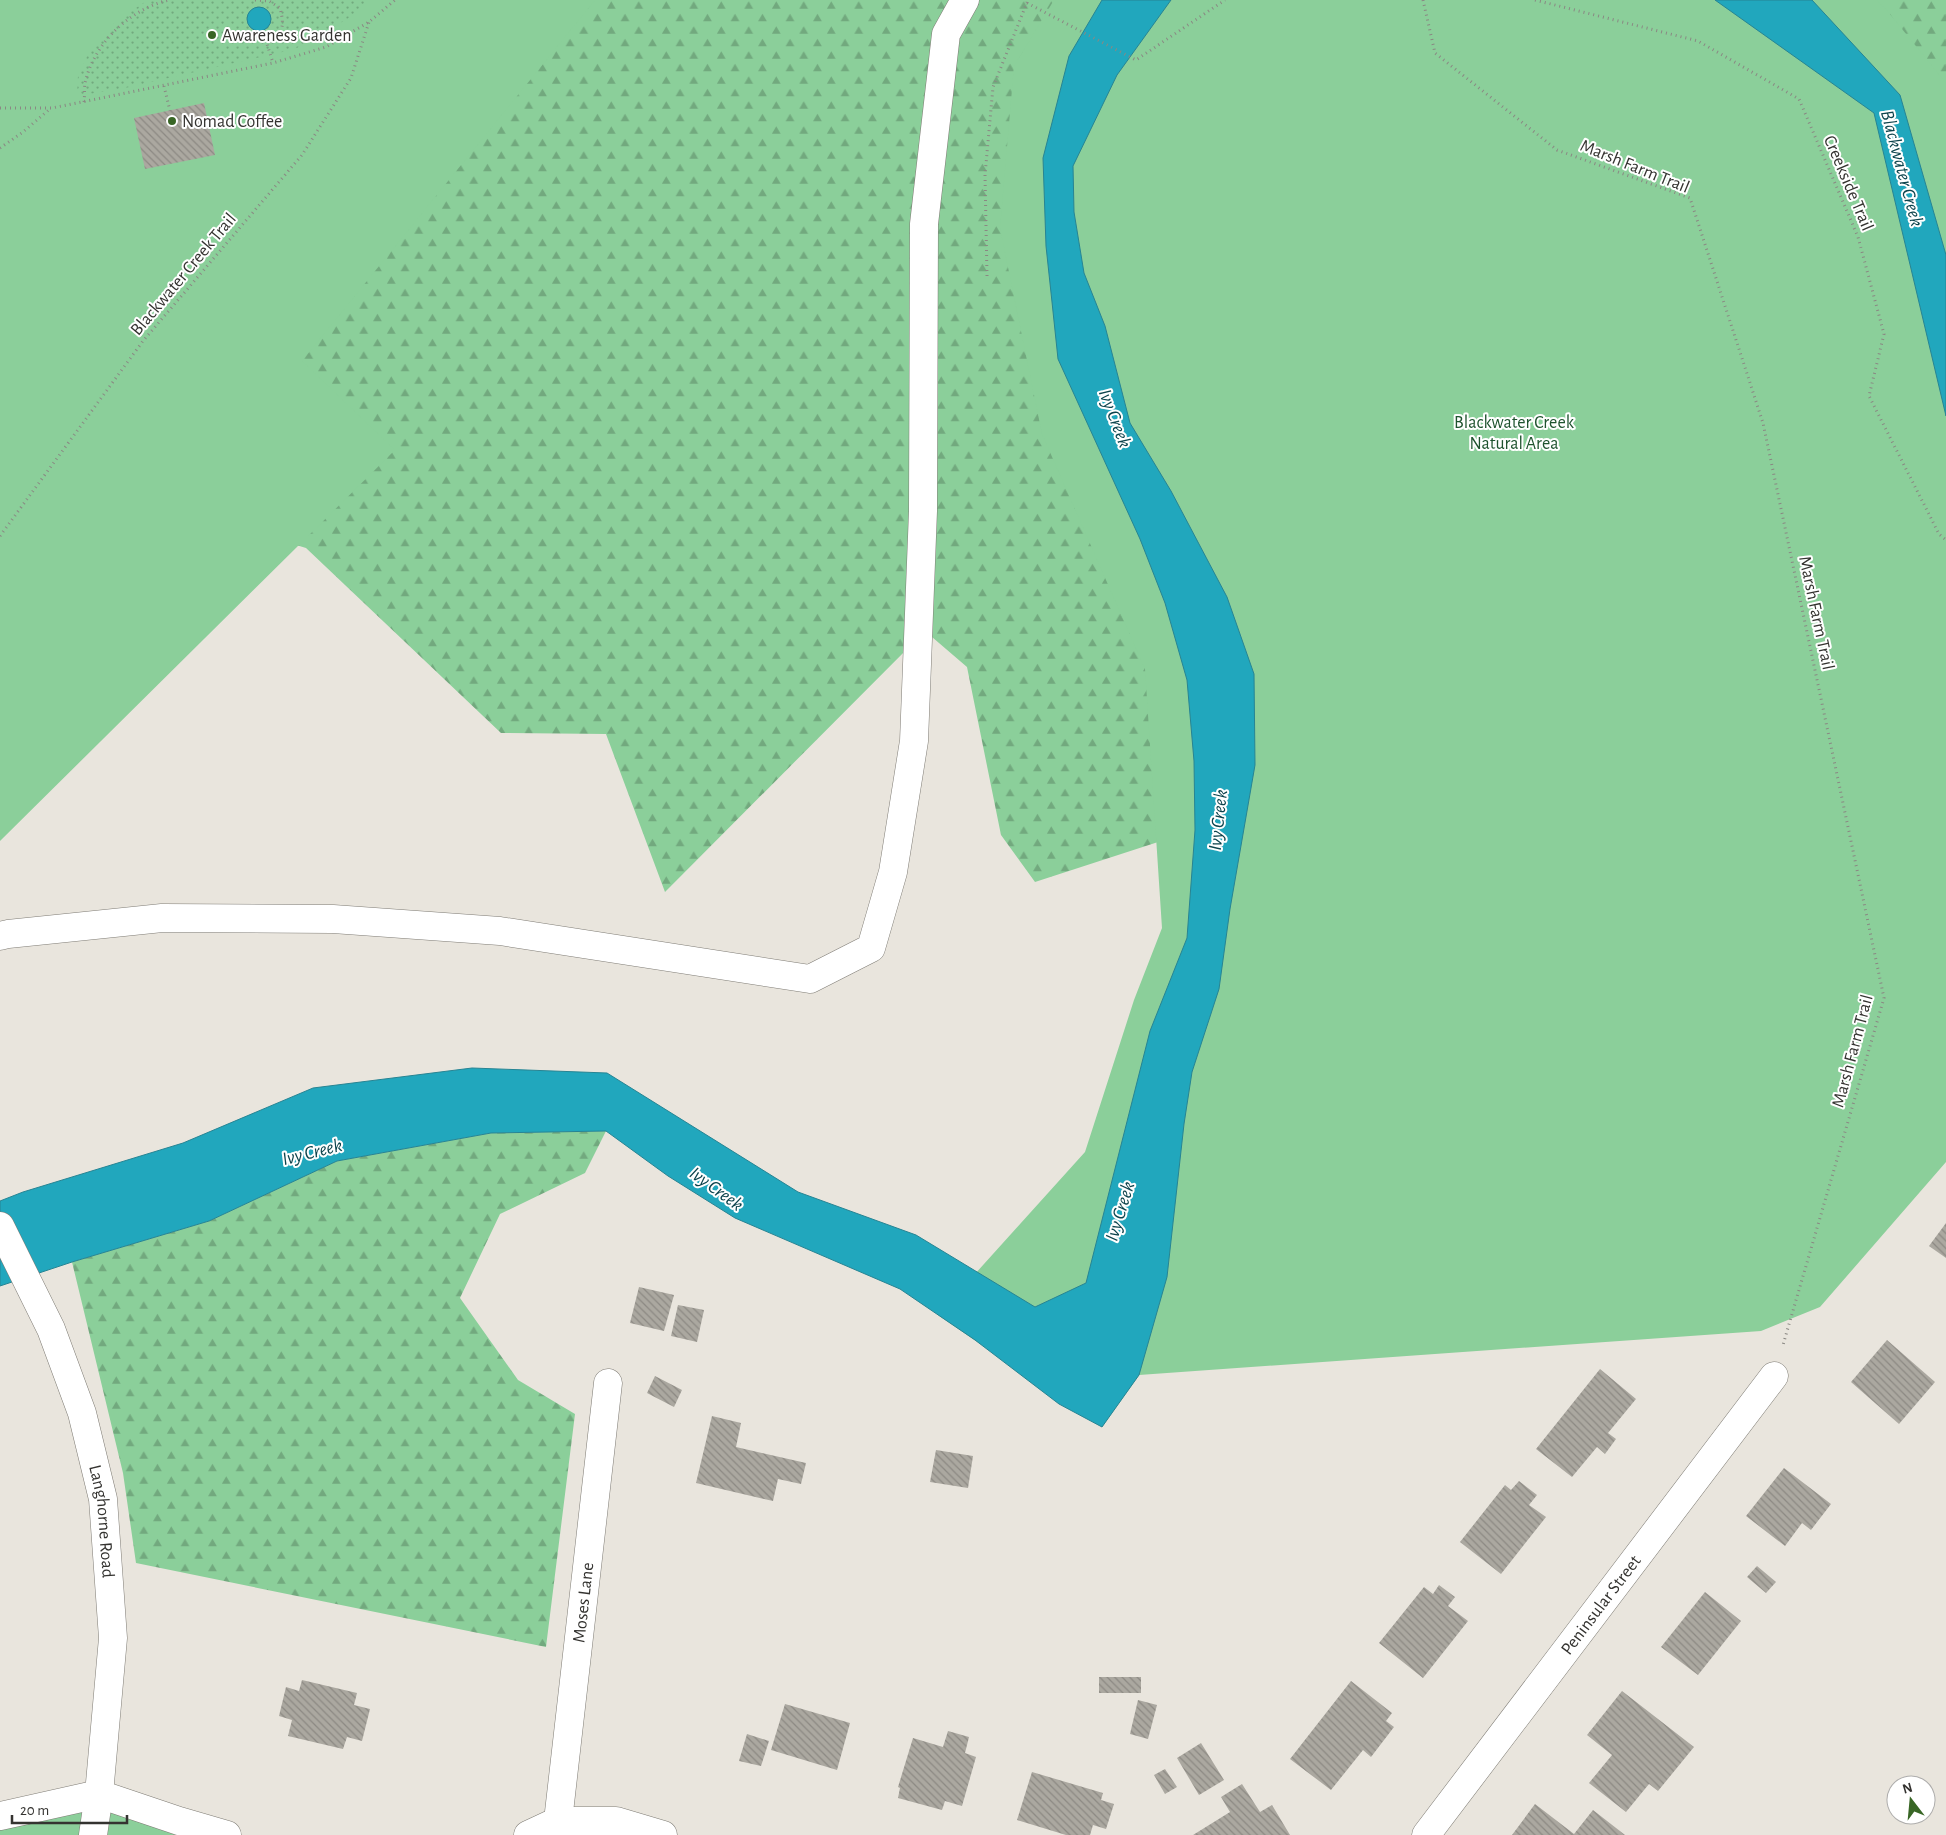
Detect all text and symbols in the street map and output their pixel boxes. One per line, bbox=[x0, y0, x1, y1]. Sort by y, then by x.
place label: Awareness Garden bbox=[222, 27, 351, 45]
marker: Awareness Garden bbox=[206, 29, 218, 41]
water label: Blackwater Creek bbox=[1877, 108, 1926, 229]
place label: Nomad Coffee bbox=[182, 113, 282, 131]
marker: Nomad Coffee bbox=[166, 115, 178, 127]
street label: Creekside Trail bbox=[1820, 133, 1876, 234]
street label: Marsh Farm Trail bbox=[1577, 137, 1692, 197]
street label: Blackwater Creek Trail bbox=[128, 210, 240, 339]
water label: Ivy Creek bbox=[1095, 387, 1134, 451]
park label: Blackwater Creek Natural Area bbox=[1454, 414, 1575, 453]
street label: Marsh Farm Trail bbox=[1795, 555, 1837, 672]
water label: Ivy Creek bbox=[1206, 789, 1231, 852]
street label: Marsh Farm Trail bbox=[1829, 993, 1877, 1110]
water label: Ivy Creek bbox=[280, 1136, 345, 1169]
water label: Ivy Creek bbox=[686, 1164, 747, 1215]
water label: Ivy Creek bbox=[1102, 1179, 1139, 1243]
street label: Langhorne Road bbox=[85, 1463, 117, 1579]
street label: Peninsular Street bbox=[1558, 1552, 1645, 1658]
street label: Moses Lane bbox=[570, 1561, 597, 1644]
north arrow bbox=[1886, 1775, 1936, 1825]
text: N bbox=[1901, 1780, 1914, 1797]
scale bar bbox=[12, 1792, 128, 1824]
text: 20 m bbox=[20, 1803, 49, 1818]

